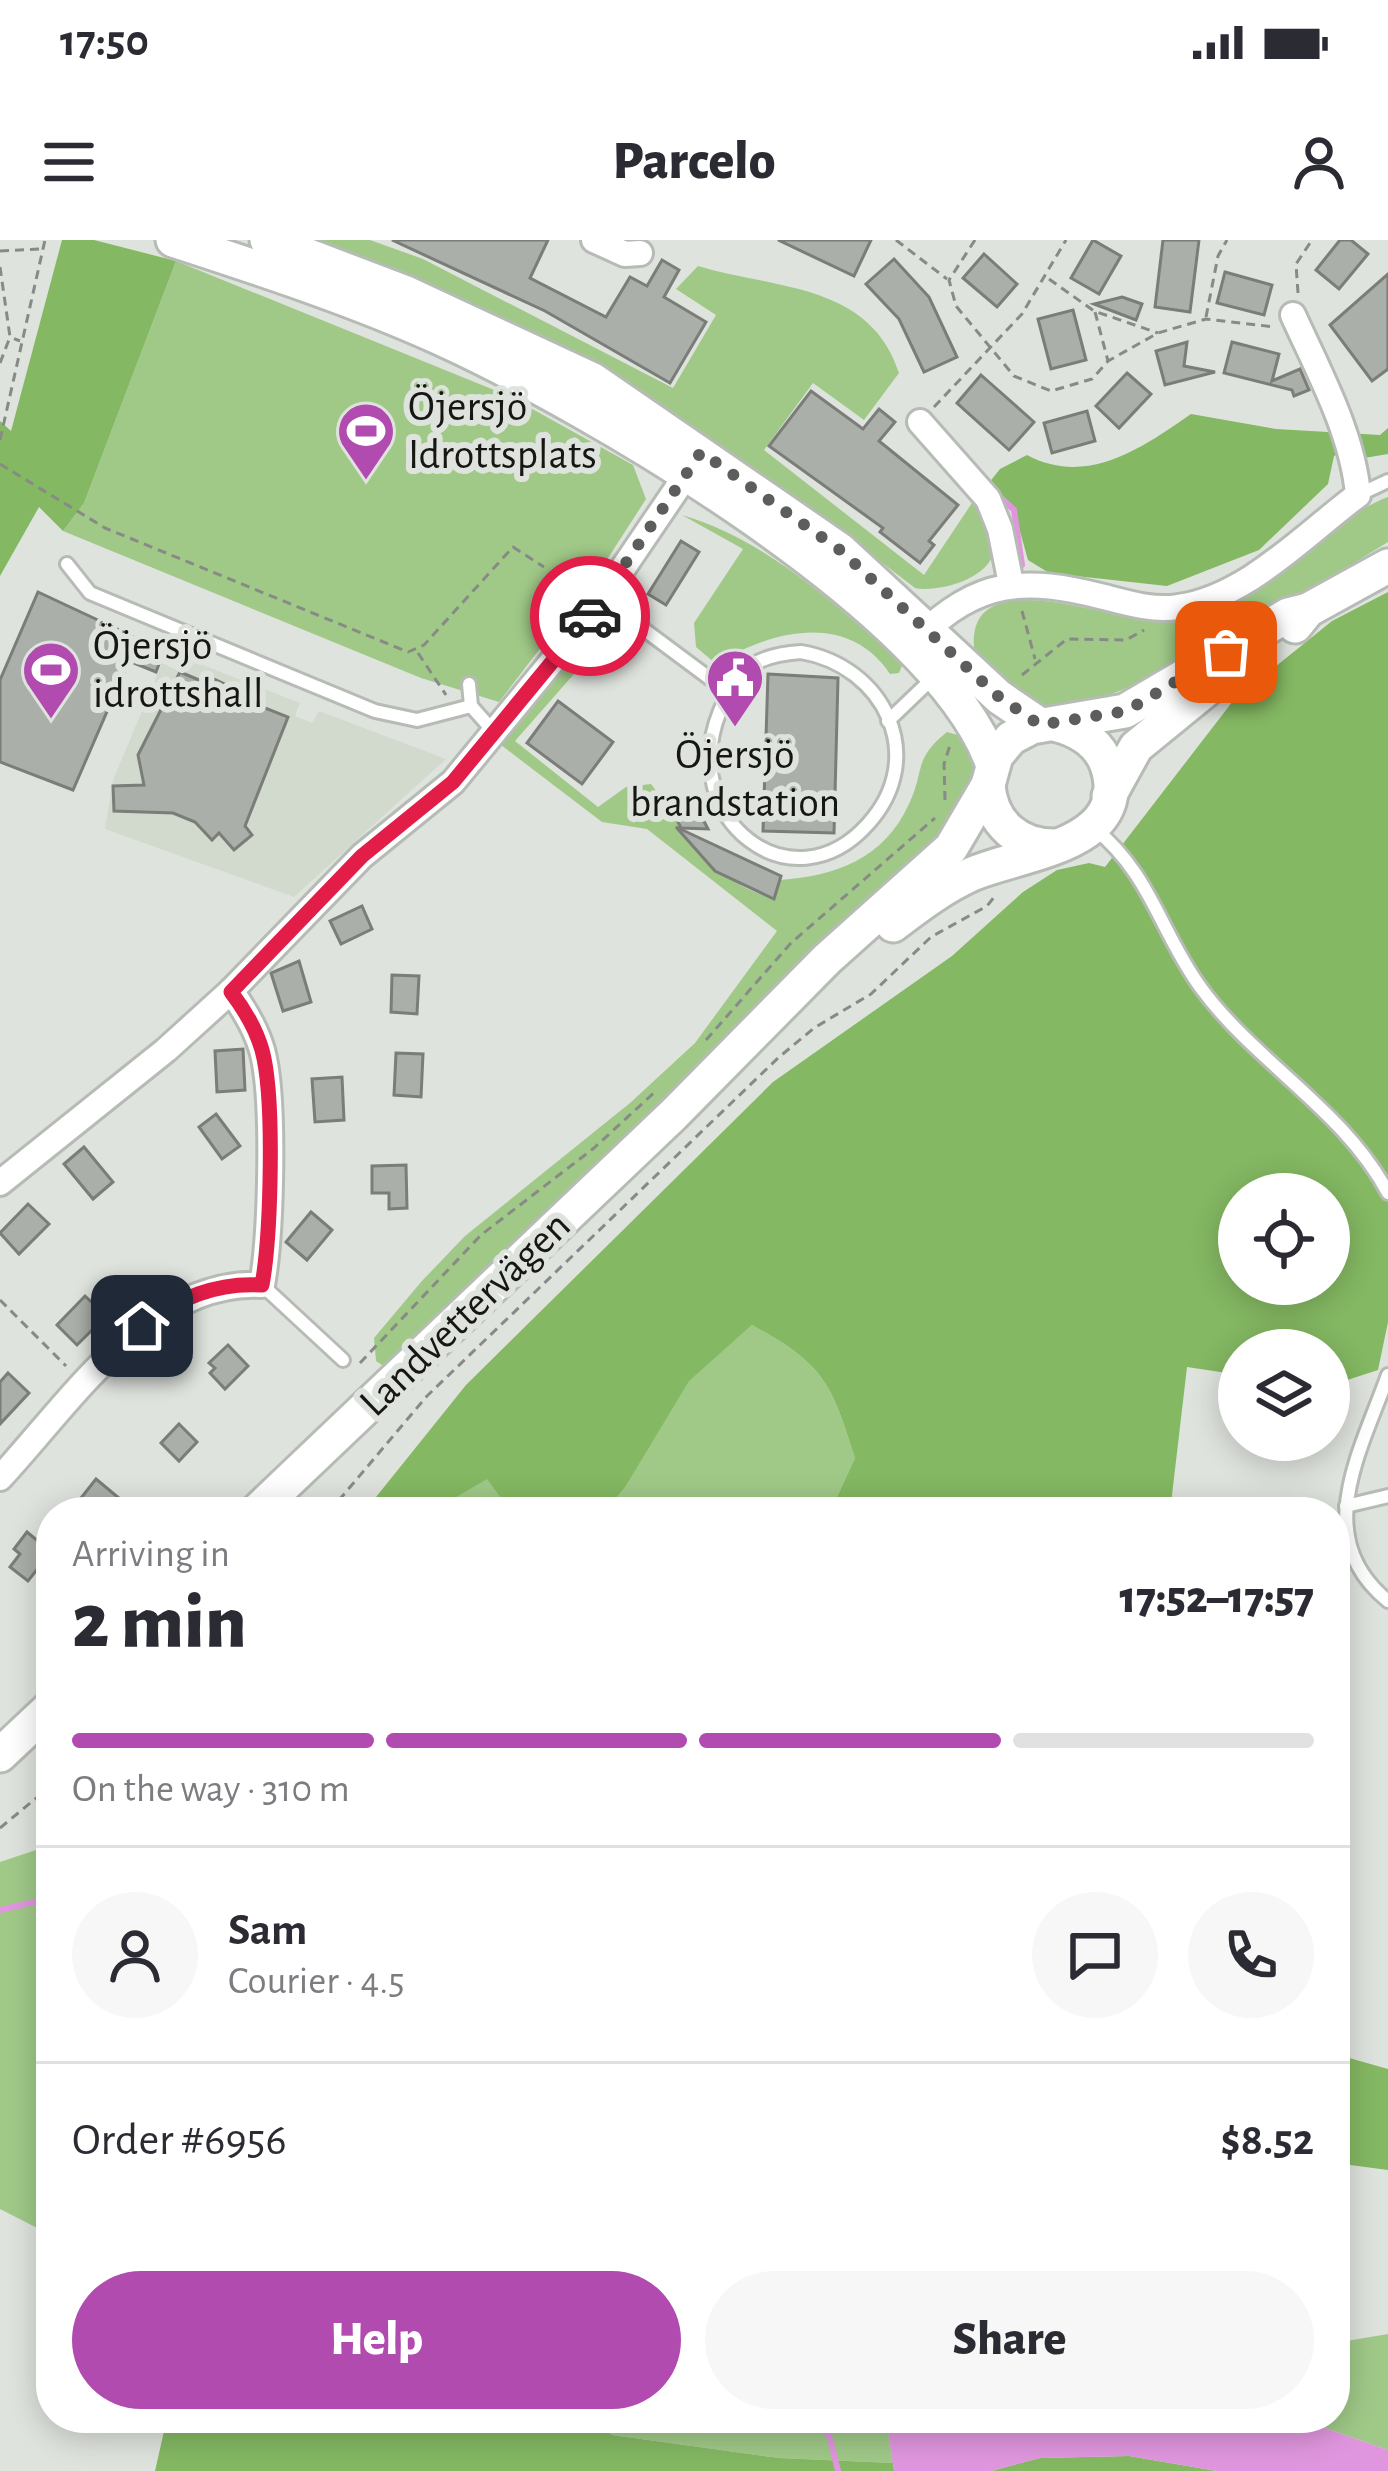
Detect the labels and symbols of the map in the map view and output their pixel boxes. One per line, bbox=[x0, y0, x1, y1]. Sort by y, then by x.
place label: Öjersjö Idrottsplats bbox=[408, 384, 597, 476]
sports icon: Öjersjö Idrottsplats bbox=[335, 400, 397, 482]
courier bbox=[530, 556, 650, 676]
pin bbox=[1175, 601, 1277, 703]
place label: Öjersjö idrottshall bbox=[93, 623, 263, 715]
sports icon: Öjersjö idrottshall bbox=[20, 639, 82, 721]
public building icon: Öjersjö brandstation bbox=[704, 647, 766, 729]
place label: Öjersjö brandstation bbox=[630, 732, 840, 824]
street label: Landvettervägen bbox=[352, 1204, 578, 1424]
pin bbox=[91, 1275, 193, 1377]

